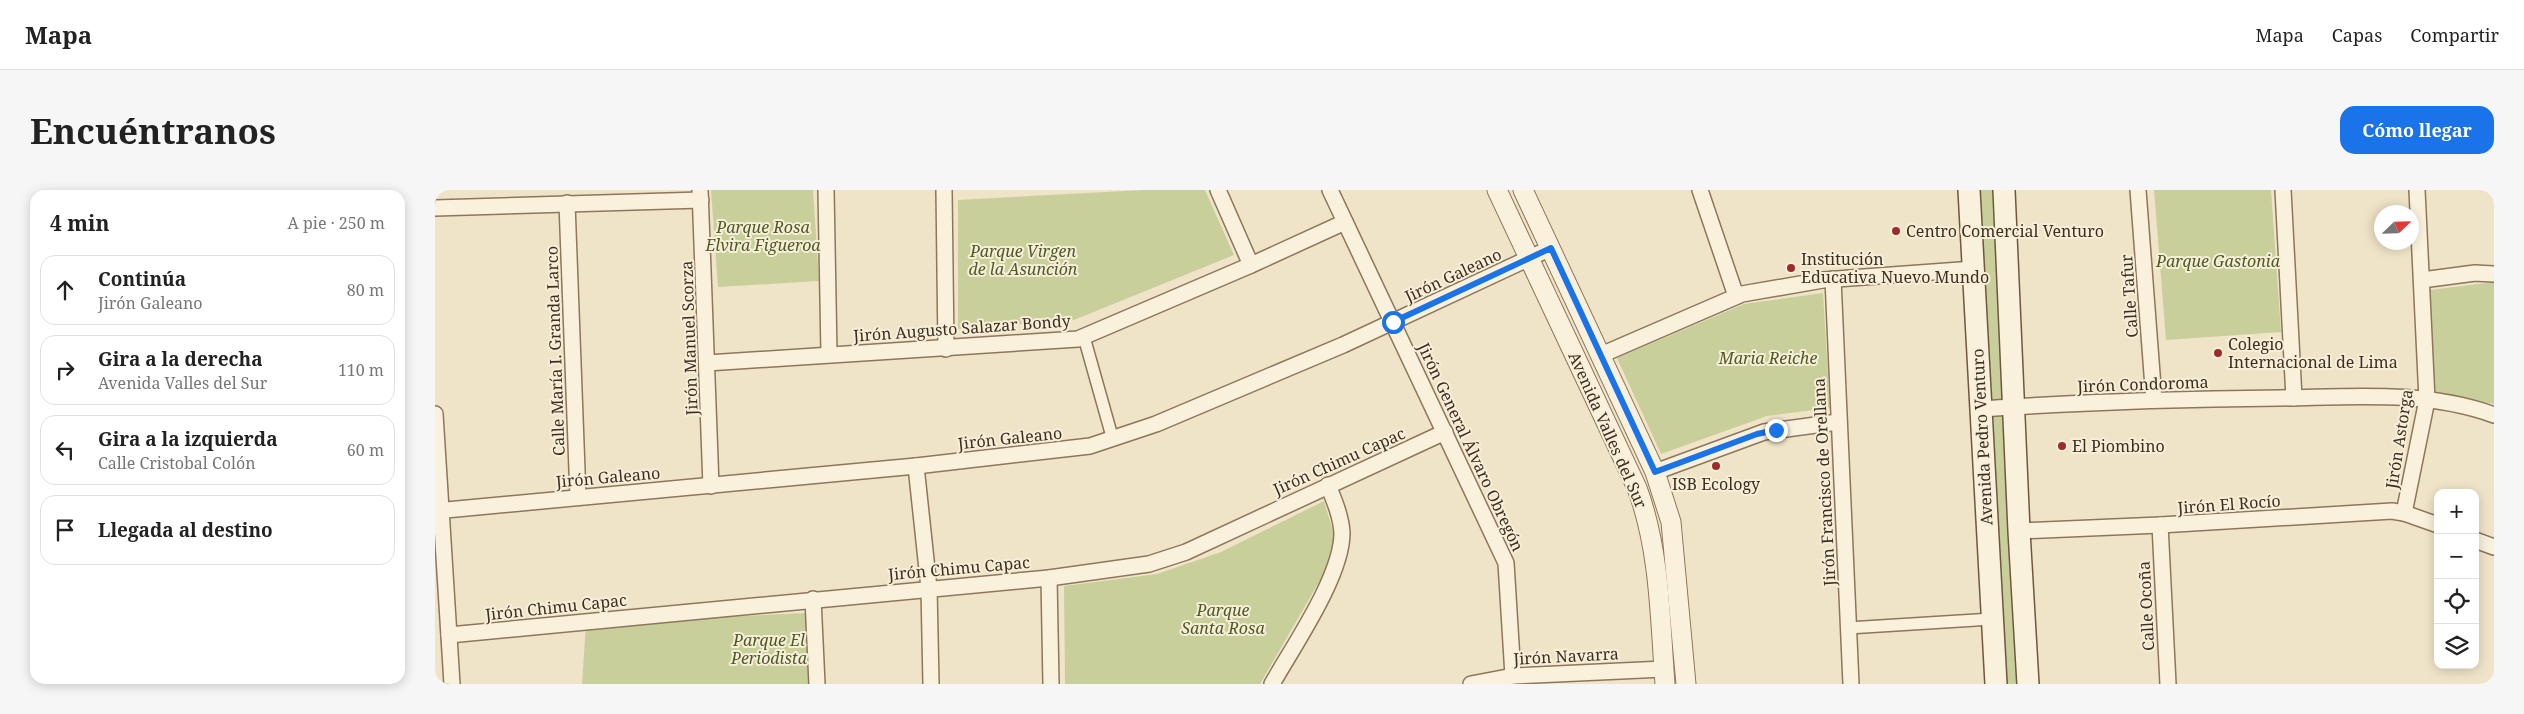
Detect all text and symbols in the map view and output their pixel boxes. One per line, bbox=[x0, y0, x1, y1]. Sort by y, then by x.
text: Mapa bbox=[25, 18, 92, 51]
text: Mapa bbox=[2256, 23, 2304, 47]
text: Capas bbox=[2332, 23, 2382, 47]
text: Compartir bbox=[2410, 23, 2499, 47]
button: Cómo llegar bbox=[2340, 106, 2494, 154]
text: Encuéntranos bbox=[30, 107, 276, 154]
north arrow bbox=[2374, 205, 2419, 250]
text: 4 min bbox=[50, 209, 109, 237]
text: A pie · 250 m bbox=[288, 212, 385, 234]
park label: Parque Rosa Elvira Figueroa bbox=[704, 216, 821, 256]
place label: Centro Comercial Venturo bbox=[1906, 220, 2104, 242]
marker: Centro Comercial Venturo bbox=[1890, 225, 1902, 237]
park label: Parque Virgen de la Asunción bbox=[969, 240, 1078, 280]
street label: Jirón Galeano bbox=[1400, 243, 1505, 307]
street label: Calle María I. Granda Larco bbox=[540, 246, 570, 456]
place label: Institución Educativa Nuevo Mundo bbox=[1801, 248, 1989, 288]
park label: Parque Gastonia bbox=[2155, 250, 2281, 272]
street label: Calle Tafur bbox=[2115, 253, 2143, 338]
street label: Jirón Manuel Scorza bbox=[675, 260, 703, 417]
marker: Institución Educativa Nuevo Mundo bbox=[1785, 262, 1797, 274]
text: Continúa bbox=[98, 266, 186, 292]
icon: ahead bbox=[51, 276, 79, 304]
text: 80 m bbox=[347, 279, 384, 301]
text: Jirón Galeano bbox=[98, 292, 203, 314]
street label: Jirón Augusto Salazar Bondy bbox=[852, 309, 1072, 347]
route start bbox=[1382, 311, 1405, 334]
place label: Colegio Internacional de Lima bbox=[2228, 333, 2398, 373]
street label: Jirón General Álvaro Obregón bbox=[1412, 338, 1529, 555]
text: Gira a la derecha bbox=[98, 346, 263, 372]
park label: Maria Reiche bbox=[1718, 347, 1817, 369]
marker: Colegio Internacional de Lima bbox=[2212, 347, 2224, 359]
street label: Avenida Valles del Sur bbox=[1564, 348, 1653, 512]
street label: Avenida Pedro Venturo bbox=[1966, 348, 1998, 526]
icon: right bbox=[51, 356, 79, 384]
text: 110 m bbox=[338, 359, 384, 381]
street label: Jirón Condoroma bbox=[2076, 371, 2209, 397]
text: Avenida Valles del Sur bbox=[98, 372, 267, 394]
street label: Jirón Francisco de Orellana bbox=[1808, 377, 1840, 588]
street label: Jirón Astorga bbox=[2380, 388, 2418, 491]
route end bbox=[1765, 419, 1788, 442]
street label: Jirón Galeano bbox=[956, 422, 1063, 455]
street label: Jirón Chimu Capac bbox=[1269, 422, 1409, 500]
text: Gira a la izquierda bbox=[98, 426, 278, 452]
place label: El Piombino bbox=[2072, 435, 2165, 457]
icon: left bbox=[51, 436, 79, 464]
text: 60 m bbox=[347, 439, 384, 461]
marker: El Piombino bbox=[2056, 440, 2068, 452]
text: Calle Cristobal Colón bbox=[98, 452, 256, 474]
marker: ISB Ecology bbox=[1710, 460, 1722, 472]
street label: Jirón Galeano bbox=[554, 461, 661, 493]
place label: ISB Ecology bbox=[1672, 473, 1761, 495]
street label: Jirón El Rocío bbox=[2176, 489, 2281, 519]
map controls bbox=[2434, 489, 2479, 669]
button: + bbox=[2434, 489, 2479, 534]
icon: arrive bbox=[51, 516, 79, 544]
text: Llegada al destino bbox=[98, 517, 273, 543]
button: − bbox=[2434, 534, 2479, 579]
street label: Jirón Chimu Capac bbox=[886, 551, 1031, 585]
street label: Calle Ocoña bbox=[2133, 561, 2159, 651]
button: locate bbox=[2434, 579, 2479, 624]
street label: Jirón Chimu Capac bbox=[483, 589, 628, 625]
park label: Parque Santa Rosa bbox=[1181, 599, 1265, 639]
button: layers bbox=[2434, 624, 2479, 669]
park label: Parque El Periodista bbox=[730, 629, 808, 669]
street label: Jirón Navarra bbox=[1512, 642, 1619, 670]

